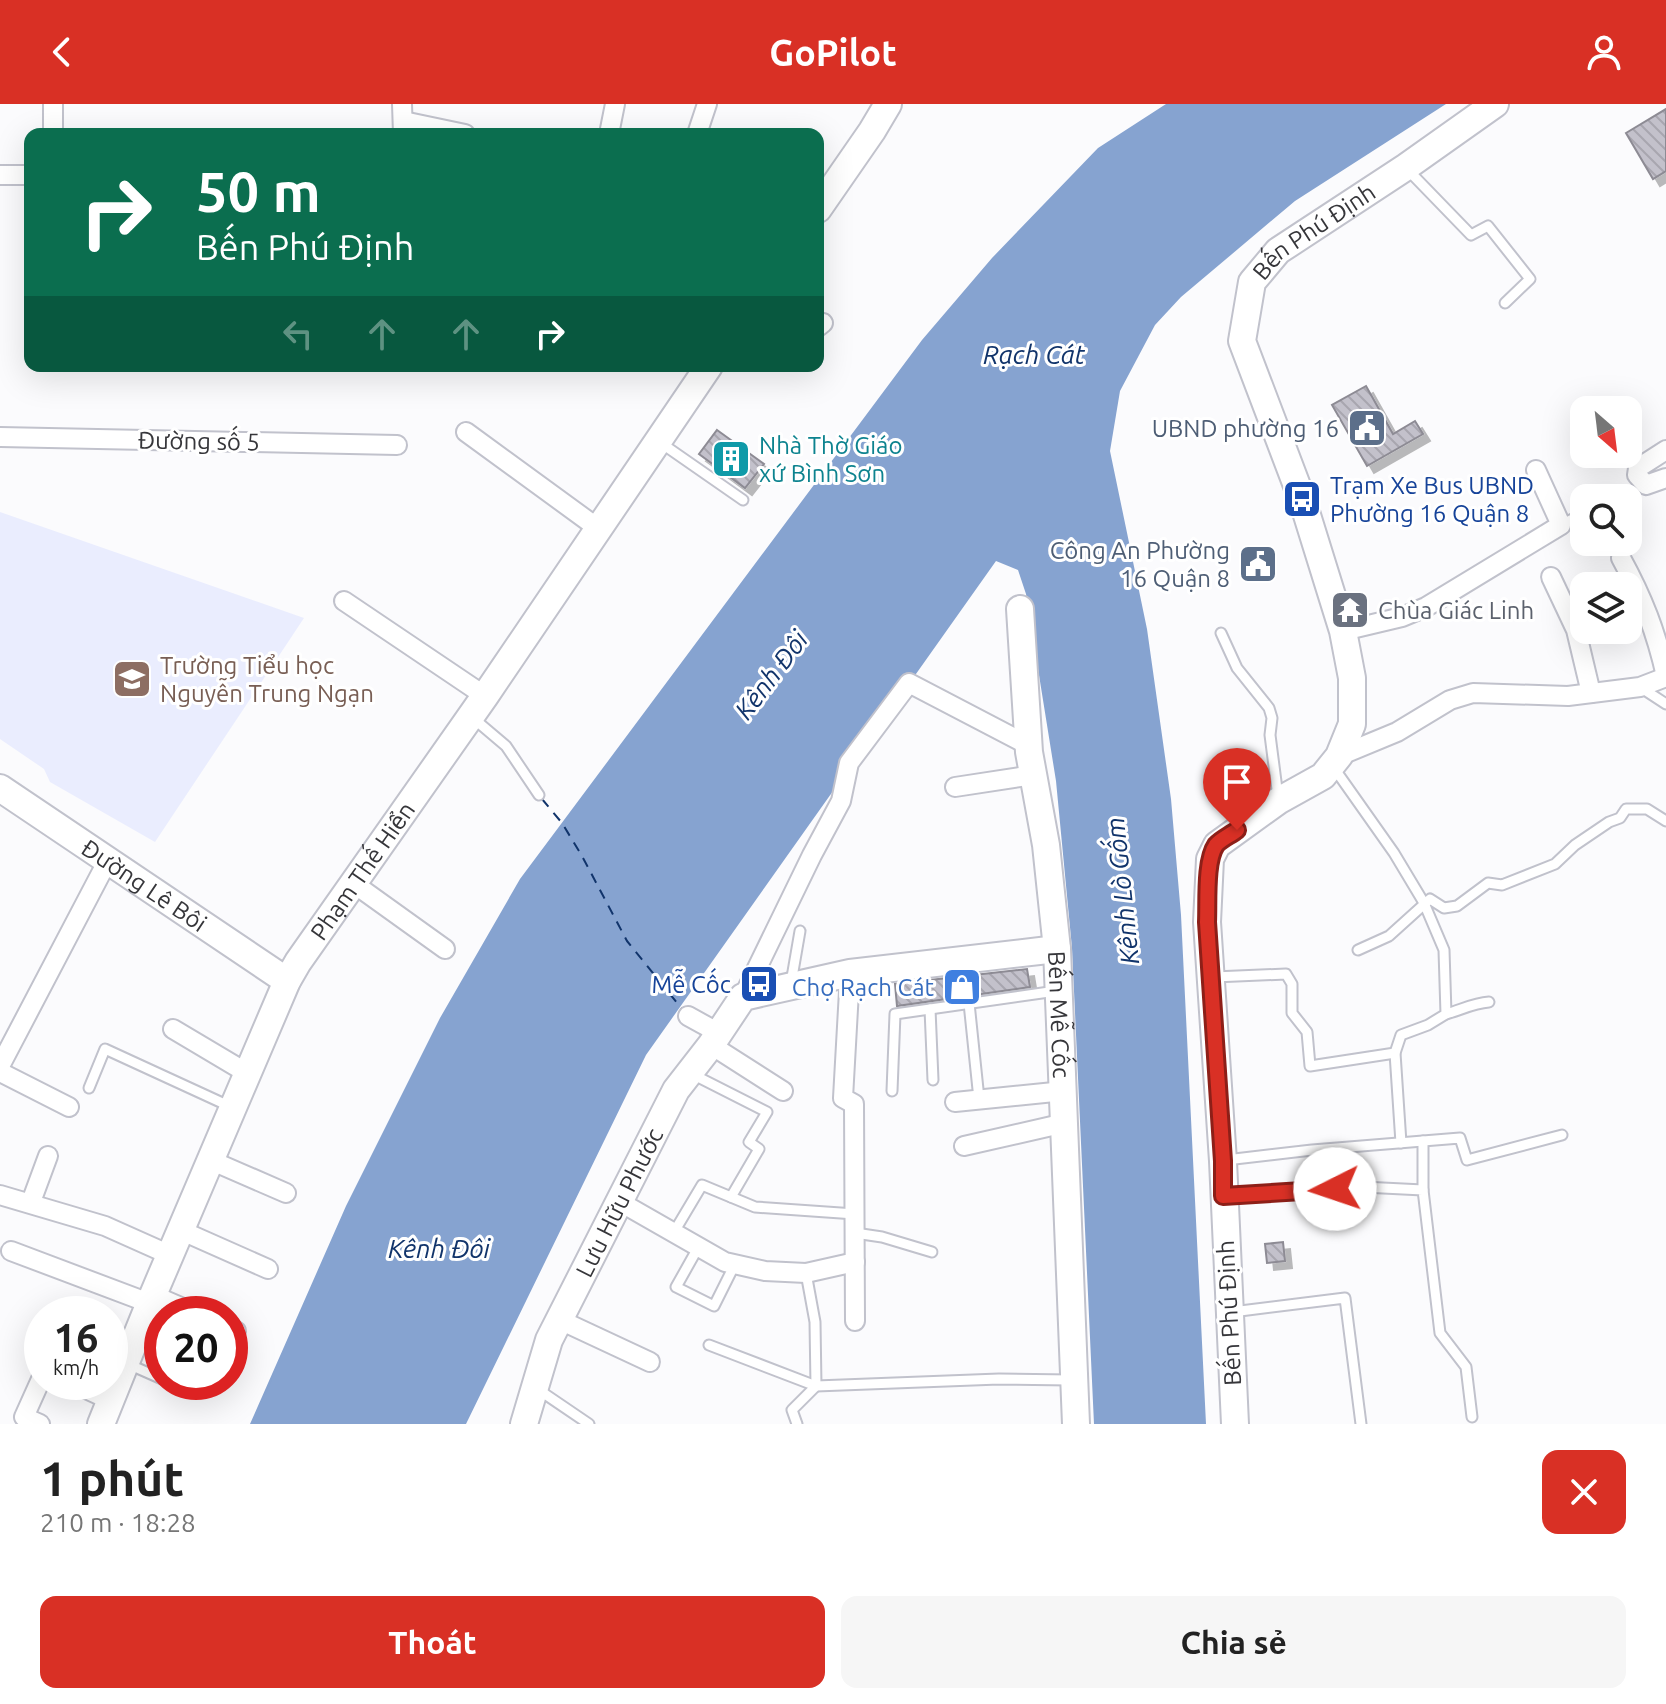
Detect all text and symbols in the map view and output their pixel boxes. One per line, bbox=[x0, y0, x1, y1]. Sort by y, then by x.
icon: back bbox=[40, 30, 84, 74]
icon: person bbox=[1582, 30, 1626, 74]
text: GoPilot bbox=[769, 32, 897, 73]
icon: right bbox=[64, 160, 168, 264]
text: 50 m bbox=[196, 160, 321, 223]
street label: Bến Phú Định bbox=[1247, 178, 1380, 285]
text: Bến Phú Định bbox=[196, 226, 414, 267]
icon: left bbox=[276, 312, 320, 356]
icon: ahead bbox=[360, 312, 404, 356]
icon: ahead bbox=[444, 312, 488, 356]
icon: right bbox=[528, 312, 572, 356]
water label: Rạch Cát bbox=[983, 340, 1086, 369]
north arrow bbox=[1570, 396, 1642, 468]
map controls bbox=[1570, 396, 1642, 644]
public building icon: UBND phường 16 bbox=[1346, 407, 1388, 449]
place label: UBND phường 16 bbox=[1152, 415, 1339, 442]
street label: Đường số 5 bbox=[138, 423, 260, 456]
place label: Nhà Thờ Giáo xứ Bình Sơn bbox=[759, 432, 902, 487]
building icon: Nhà Thờ Giáo xứ Bình Sơn bbox=[710, 438, 752, 480]
place label: Trạm Xe Bus UBND Phường 16 Quận 8 bbox=[1330, 472, 1534, 527]
bus stop icon: Trạm Xe Bus UBND Phường 16 Quận 8 bbox=[1281, 478, 1323, 520]
button: search bbox=[1570, 484, 1642, 556]
place label: Công An Phường 16 Quận 8 bbox=[1050, 537, 1230, 592]
public building icon: Công An Phường 16 Quận 8 bbox=[1237, 543, 1279, 585]
button: layers bbox=[1570, 572, 1642, 644]
temple icon: Chùa Giác Linh bbox=[1329, 589, 1371, 631]
place label: Chùa Giác Linh bbox=[1378, 597, 1534, 624]
water label: Kênh Đôi bbox=[729, 624, 814, 725]
place label: Trường Tiểu học Nguyễn Trung Ngạn bbox=[160, 652, 374, 707]
school or university icon: Trường Tiểu học Nguyễn Trung Ngạn bbox=[111, 658, 153, 700]
pin bbox=[1203, 748, 1271, 830]
icon: arrive bbox=[1215, 760, 1259, 804]
street label: Phạm Thế Hiển bbox=[304, 797, 420, 945]
water label: Kênh Lò Gốm bbox=[1096, 816, 1144, 966]
street label: Đường Lê Bôi bbox=[77, 834, 212, 937]
street label: Bến Mễ Cốc bbox=[1044, 950, 1079, 1079]
bus stop icon: Mễ Cốc bbox=[738, 963, 780, 1005]
shop icon: Chợ Rạch Cát bbox=[941, 966, 983, 1008]
place label: Mễ Cốc bbox=[652, 967, 731, 998]
place label: Chợ Rạch Cát bbox=[792, 974, 935, 1001]
street label: Lưu Hữu Phước bbox=[570, 1124, 668, 1281]
position arrow bbox=[1293, 1147, 1377, 1231]
water label: Kênh Đôi bbox=[388, 1234, 492, 1263]
street label: Bến Phú Định bbox=[1208, 1240, 1246, 1387]
speed limit sign: 20 bbox=[144, 1296, 248, 1400]
text: 16 bbox=[53, 1315, 99, 1360]
text: km/h bbox=[53, 1356, 99, 1379]
button: close bbox=[1542, 1450, 1626, 1534]
text: 1 phút bbox=[40, 1451, 184, 1505]
text: 210 m · 18:28 bbox=[40, 1508, 196, 1537]
button: Thoát bbox=[40, 1596, 825, 1688]
button: Chia sẻ bbox=[841, 1596, 1626, 1688]

